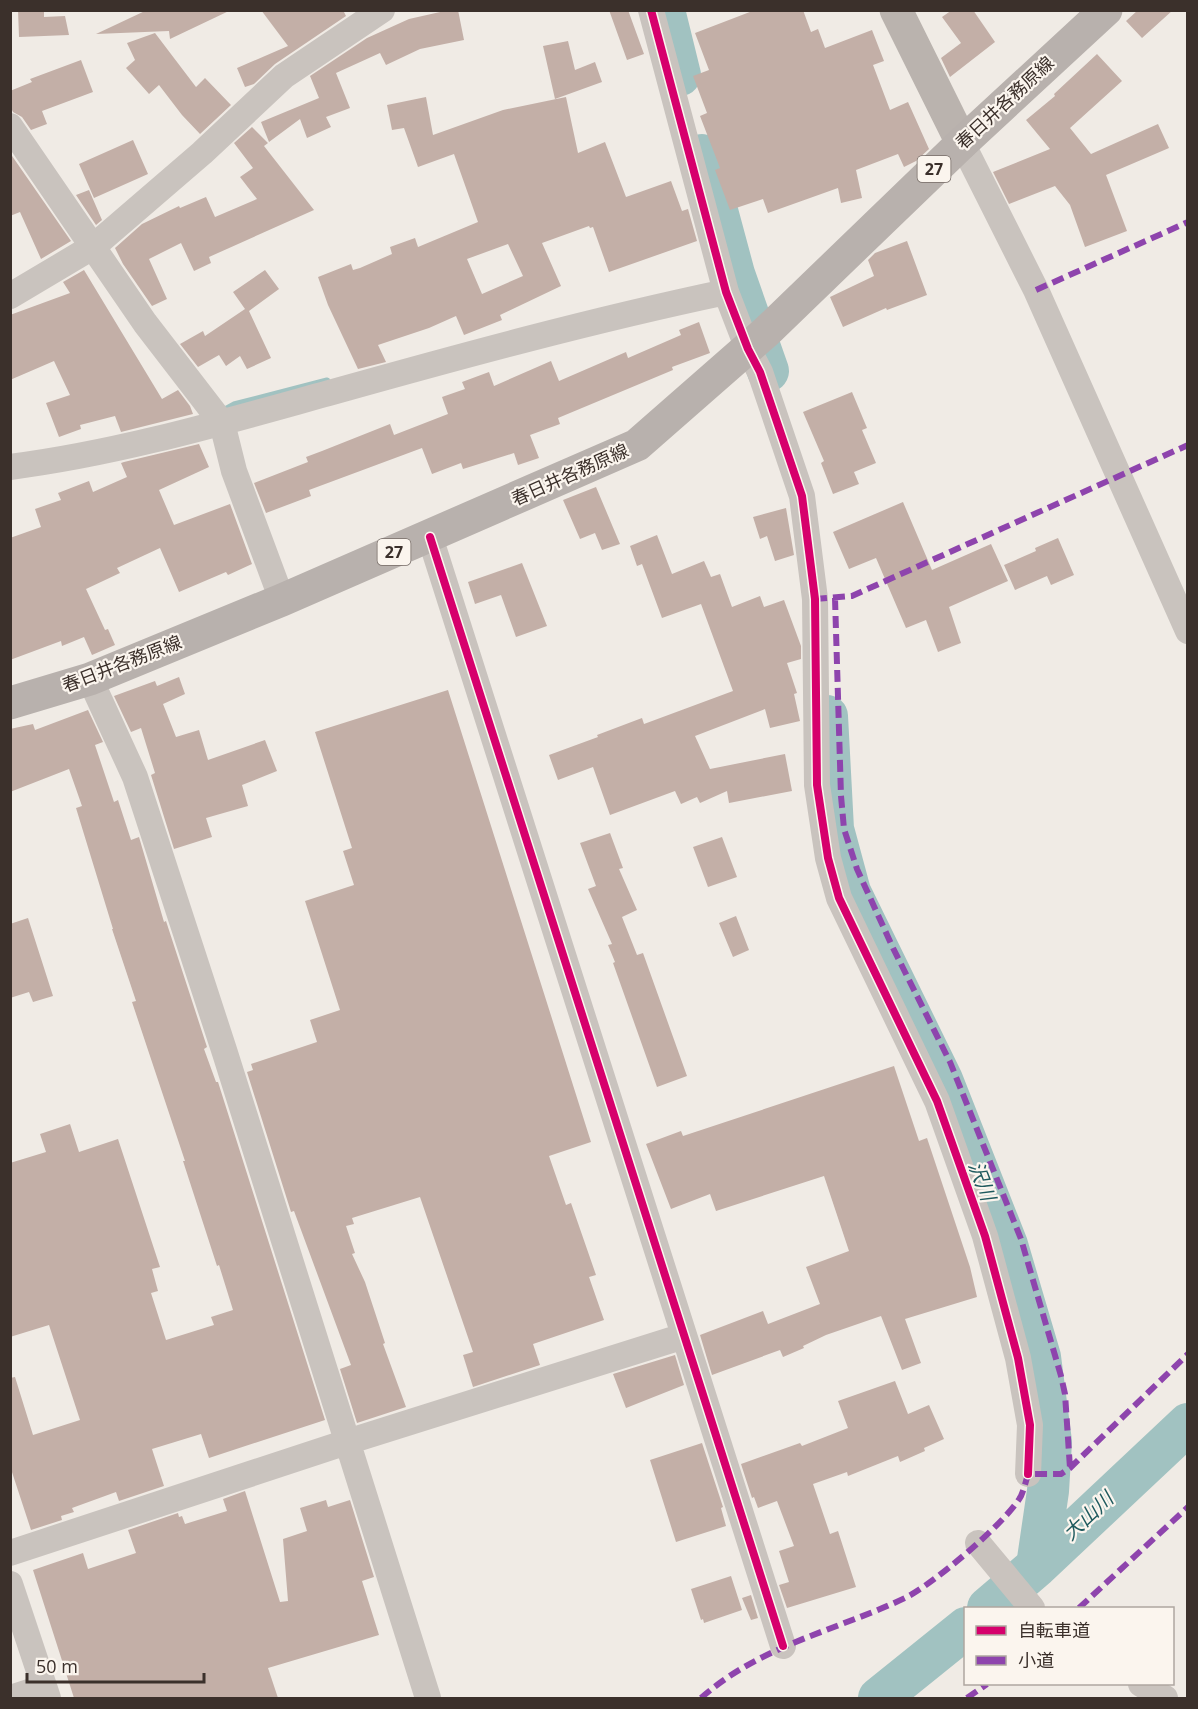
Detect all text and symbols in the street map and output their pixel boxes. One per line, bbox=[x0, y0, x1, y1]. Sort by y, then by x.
street label: 春日井各務原線 bbox=[950, 51, 1059, 154]
road number: 27 bbox=[918, 156, 950, 182]
street label: 春日井各務原線 bbox=[507, 437, 632, 511]
road number: 27 bbox=[378, 539, 410, 565]
street label: 春日井各務原線 bbox=[59, 629, 185, 697]
water label: 沢川 bbox=[963, 1157, 1003, 1206]
water label: 大山川 bbox=[1057, 1484, 1120, 1546]
legend bbox=[964, 1607, 1174, 1685]
text: 自転車道 bbox=[1018, 1618, 1090, 1642]
scale bar bbox=[27, 1646, 204, 1684]
text: 小道 bbox=[1018, 1648, 1054, 1672]
text: 50 m bbox=[36, 1654, 78, 1678]

